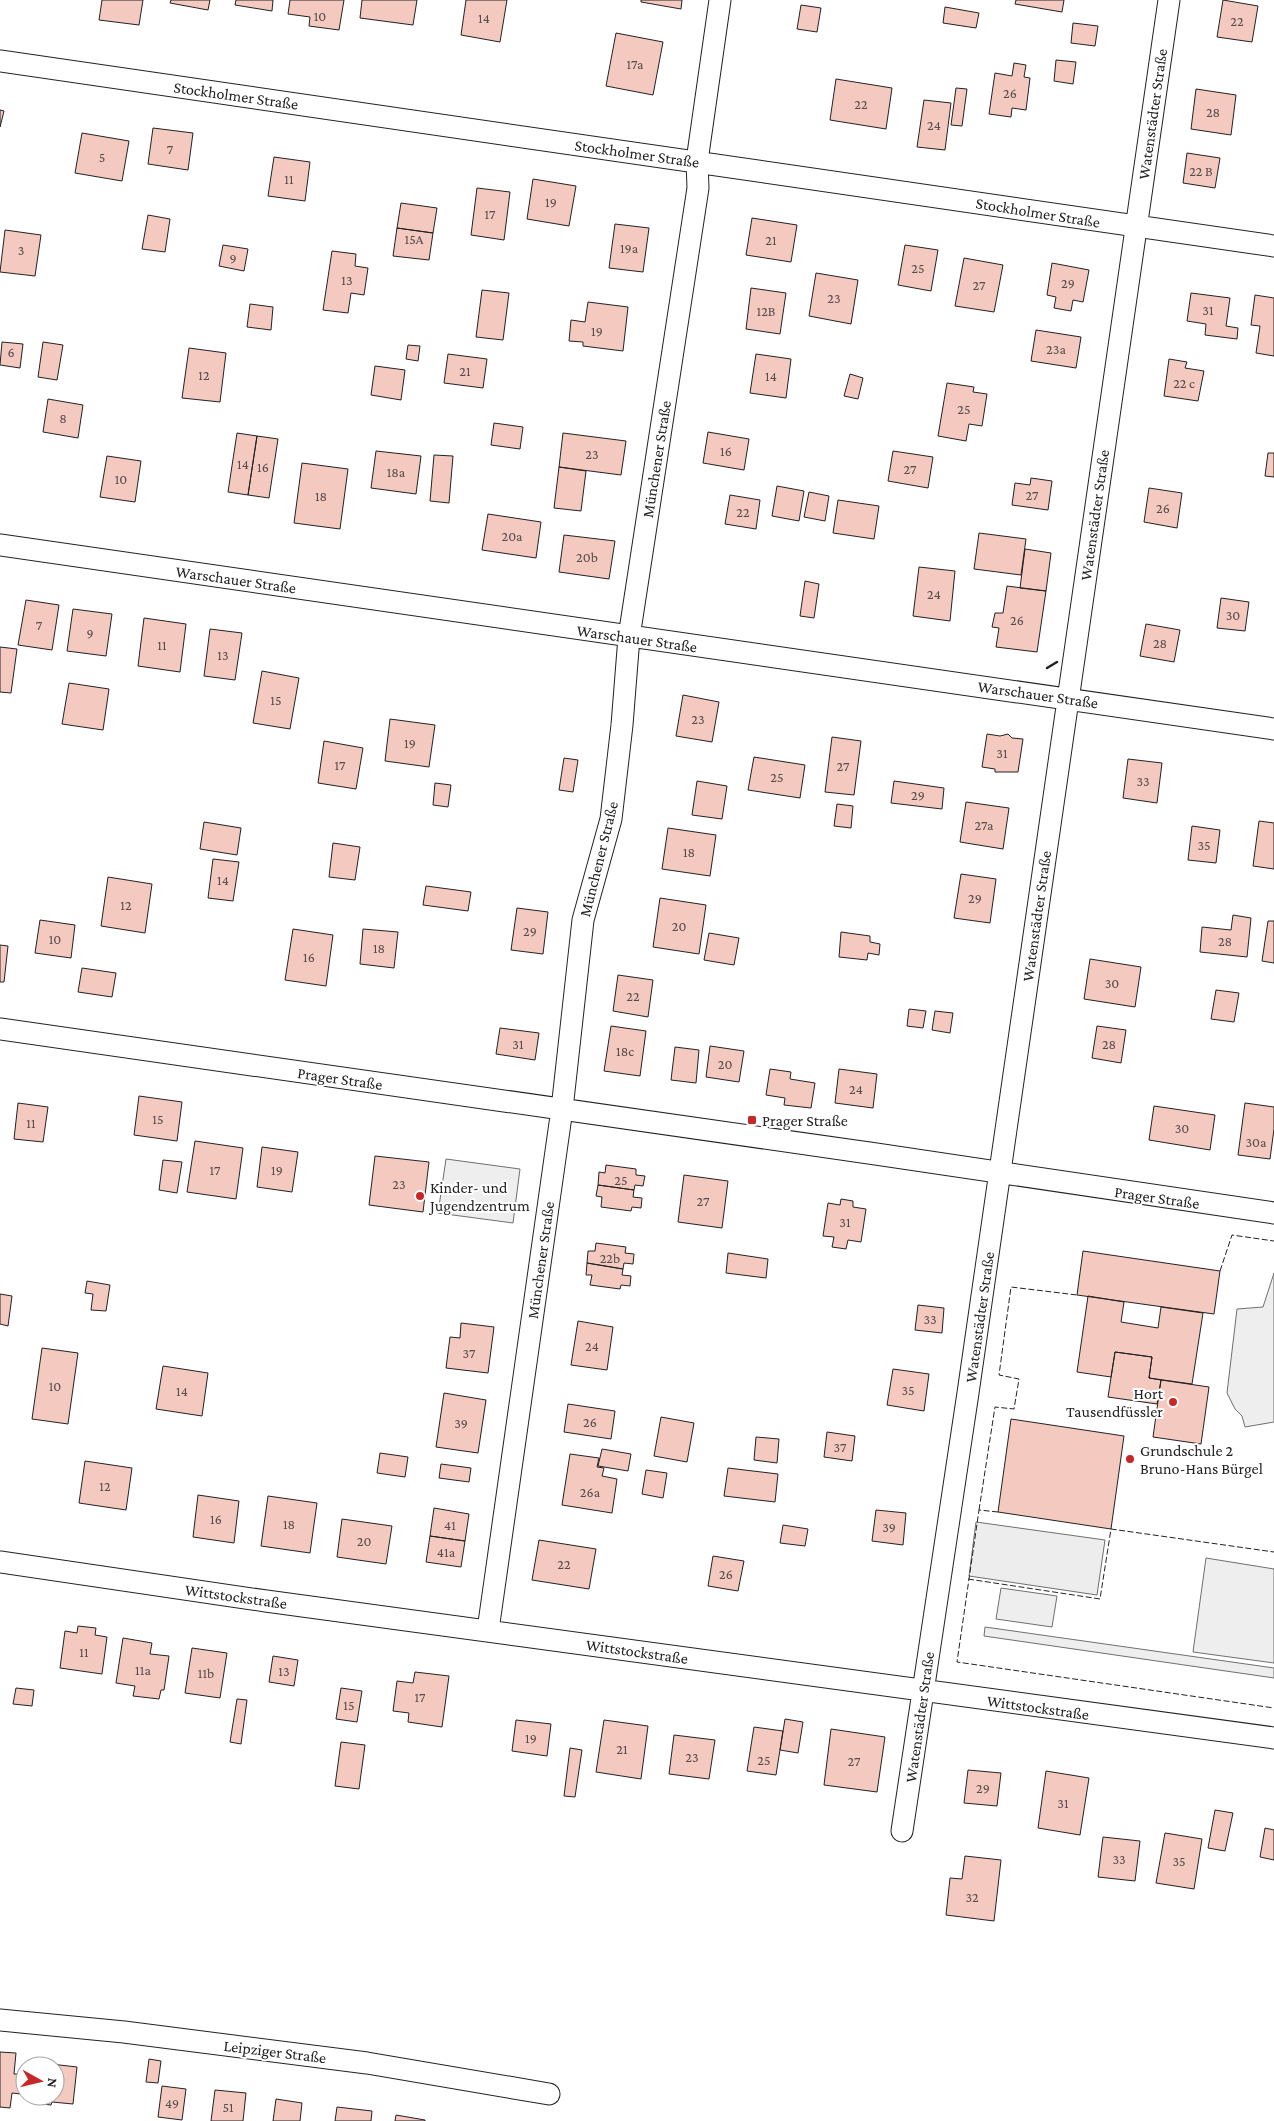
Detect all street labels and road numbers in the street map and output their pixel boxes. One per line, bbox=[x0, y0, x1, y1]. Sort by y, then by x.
street label: Watenstädter Straße bbox=[1135, 48, 1170, 181]
street label: Stockholmer Straße bbox=[173, 78, 299, 113]
street label: Stockholmer Straße bbox=[574, 136, 700, 171]
street label: Stockholmer Straße bbox=[975, 194, 1101, 231]
street label: Münchener Straße bbox=[639, 399, 674, 519]
street label: Watenstädter Straße bbox=[1077, 449, 1112, 582]
street label: Warschauer Straße bbox=[175, 563, 297, 596]
street label: Warschauer Straße bbox=[576, 622, 698, 655]
street label: Warschauer Straße bbox=[977, 678, 1099, 711]
street label: Münchener Straße bbox=[576, 800, 621, 919]
street label: Watenstädter Straße bbox=[1019, 850, 1054, 983]
street label: Prager Straße bbox=[296, 1064, 384, 1094]
street label: Prager Straße bbox=[1113, 1183, 1201, 1213]
street label: Münchener Straße bbox=[524, 1200, 557, 1320]
street label: Watenstädter Straße bbox=[962, 1251, 997, 1384]
street label: Wittstockstraße bbox=[184, 1581, 288, 1612]
street label: Wittstockstraße bbox=[585, 1636, 689, 1667]
street label: Watenstädter Straße bbox=[902, 1651, 937, 1784]
street label: Wittstockstraße bbox=[986, 1692, 1090, 1723]
street label: Leipziger Straße bbox=[222, 2037, 327, 2067]

